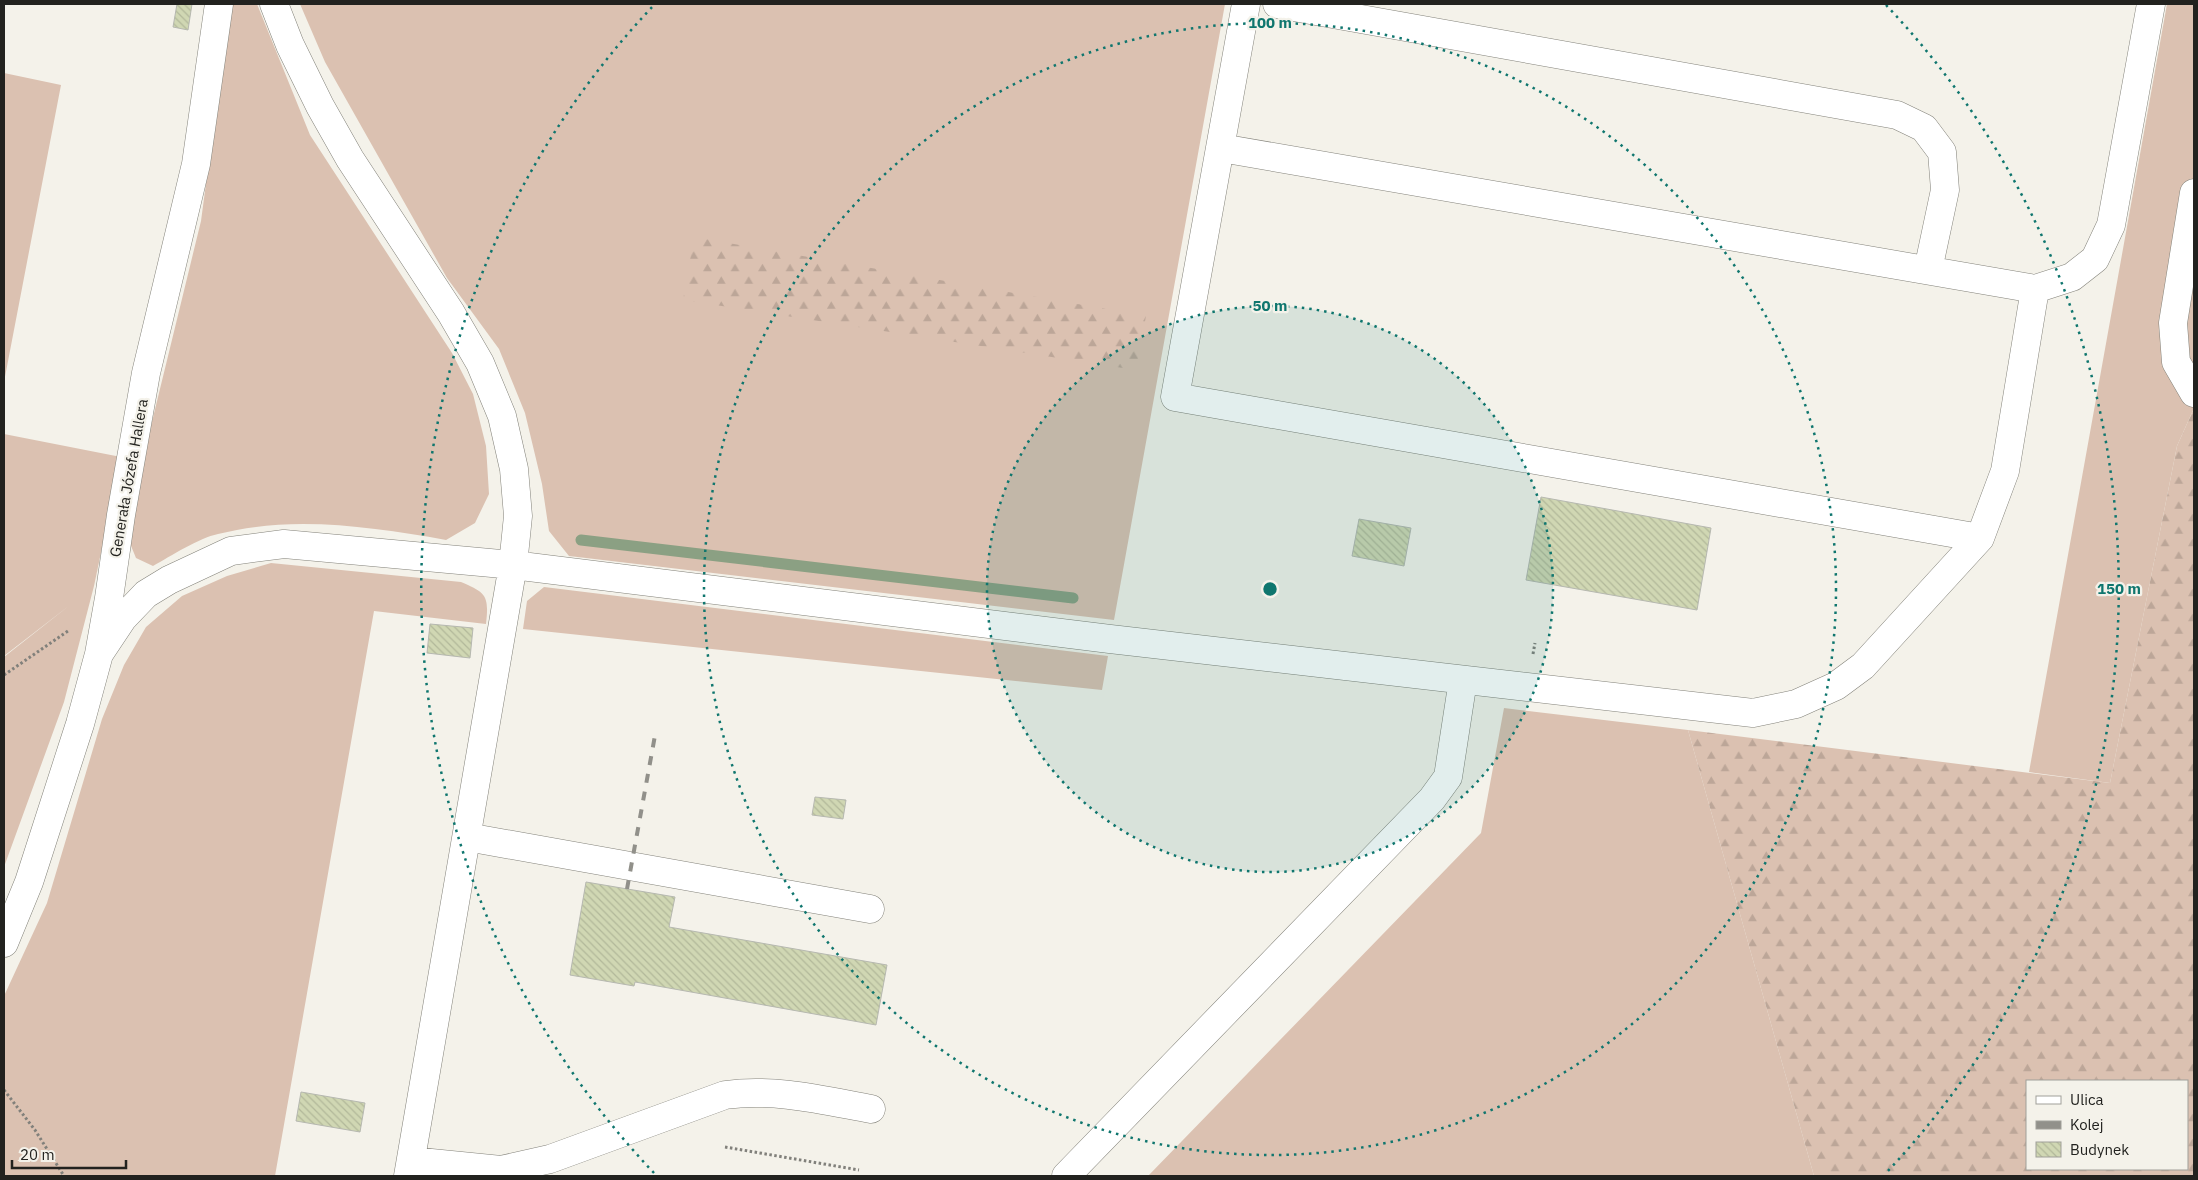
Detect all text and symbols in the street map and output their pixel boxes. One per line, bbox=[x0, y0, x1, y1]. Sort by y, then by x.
text: 100 m bbox=[1248, 13, 1292, 32]
text: 50 m bbox=[1253, 296, 1287, 315]
street label: Generała Józefa Hallera bbox=[105, 397, 152, 559]
text: 150 m bbox=[2097, 579, 2141, 598]
centre of rings bbox=[1261, 580, 1279, 598]
legend bbox=[2026, 1080, 2188, 1170]
text: Ulica bbox=[2070, 1090, 2104, 1109]
text: Kolej bbox=[2070, 1115, 2104, 1134]
scale bar bbox=[12, 1138, 126, 1170]
text: Budynek bbox=[2070, 1140, 2129, 1159]
text: 20 m bbox=[20, 1145, 55, 1164]

